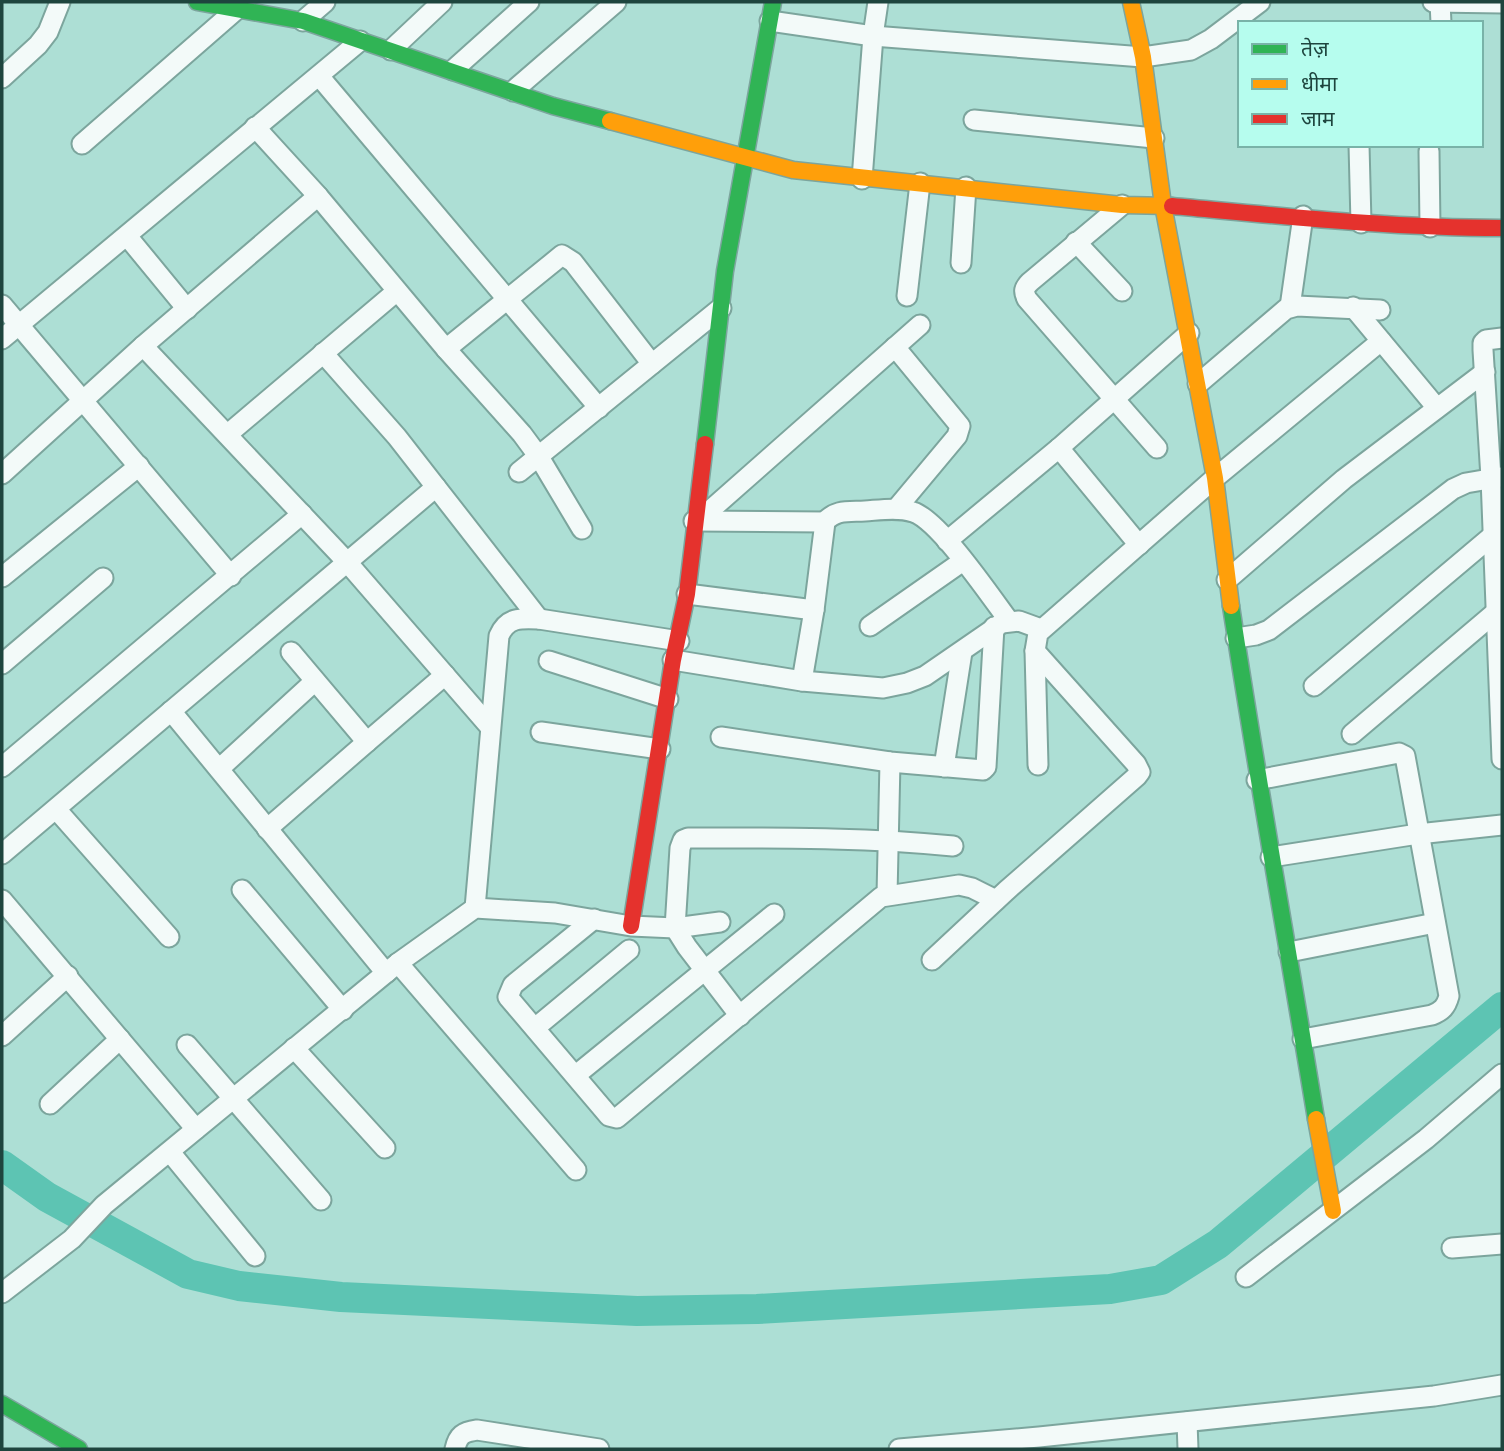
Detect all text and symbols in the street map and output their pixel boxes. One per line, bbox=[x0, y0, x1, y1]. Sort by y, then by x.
legend bbox=[1238, 21, 1483, 147]
text: तेज़ bbox=[1301, 36, 1329, 60]
text: धीमा bbox=[1301, 71, 1338, 95]
text: जाम bbox=[1301, 106, 1335, 130]

